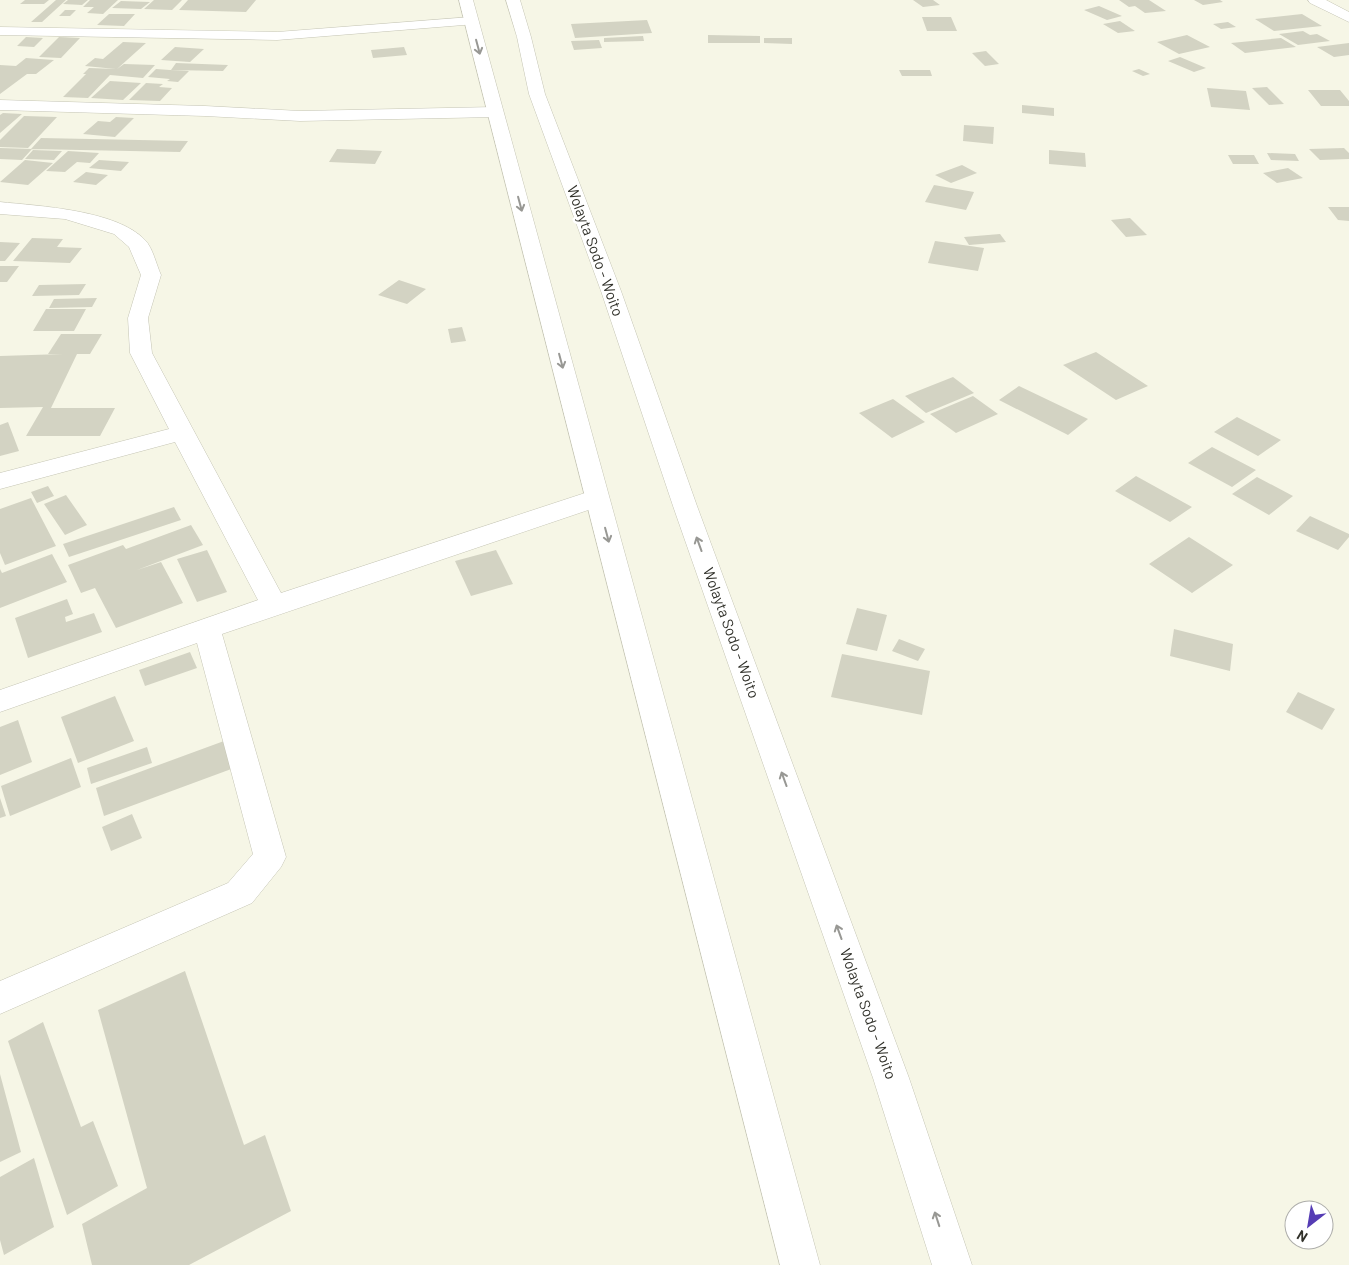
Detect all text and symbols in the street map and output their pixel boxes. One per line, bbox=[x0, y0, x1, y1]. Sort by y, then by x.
one-way arrow bbox=[474, 39, 483, 55]
street label: Wolayta Sodo - Woito bbox=[564, 183, 628, 318]
one-way arrow bbox=[515, 196, 525, 212]
one-way arrow bbox=[557, 353, 566, 369]
one-way arrow bbox=[603, 527, 612, 543]
one-way arrow bbox=[694, 537, 703, 553]
street label: Wolayta Sodo - Woito bbox=[700, 565, 764, 700]
one-way arrow bbox=[779, 772, 788, 788]
one-way arrow bbox=[834, 925, 843, 941]
street label: Wolayta Sodo - Woito bbox=[837, 946, 901, 1081]
north arrow bbox=[1284, 1200, 1334, 1250]
one-way arrow bbox=[931, 1211, 941, 1227]
text: N bbox=[1294, 1227, 1310, 1246]

